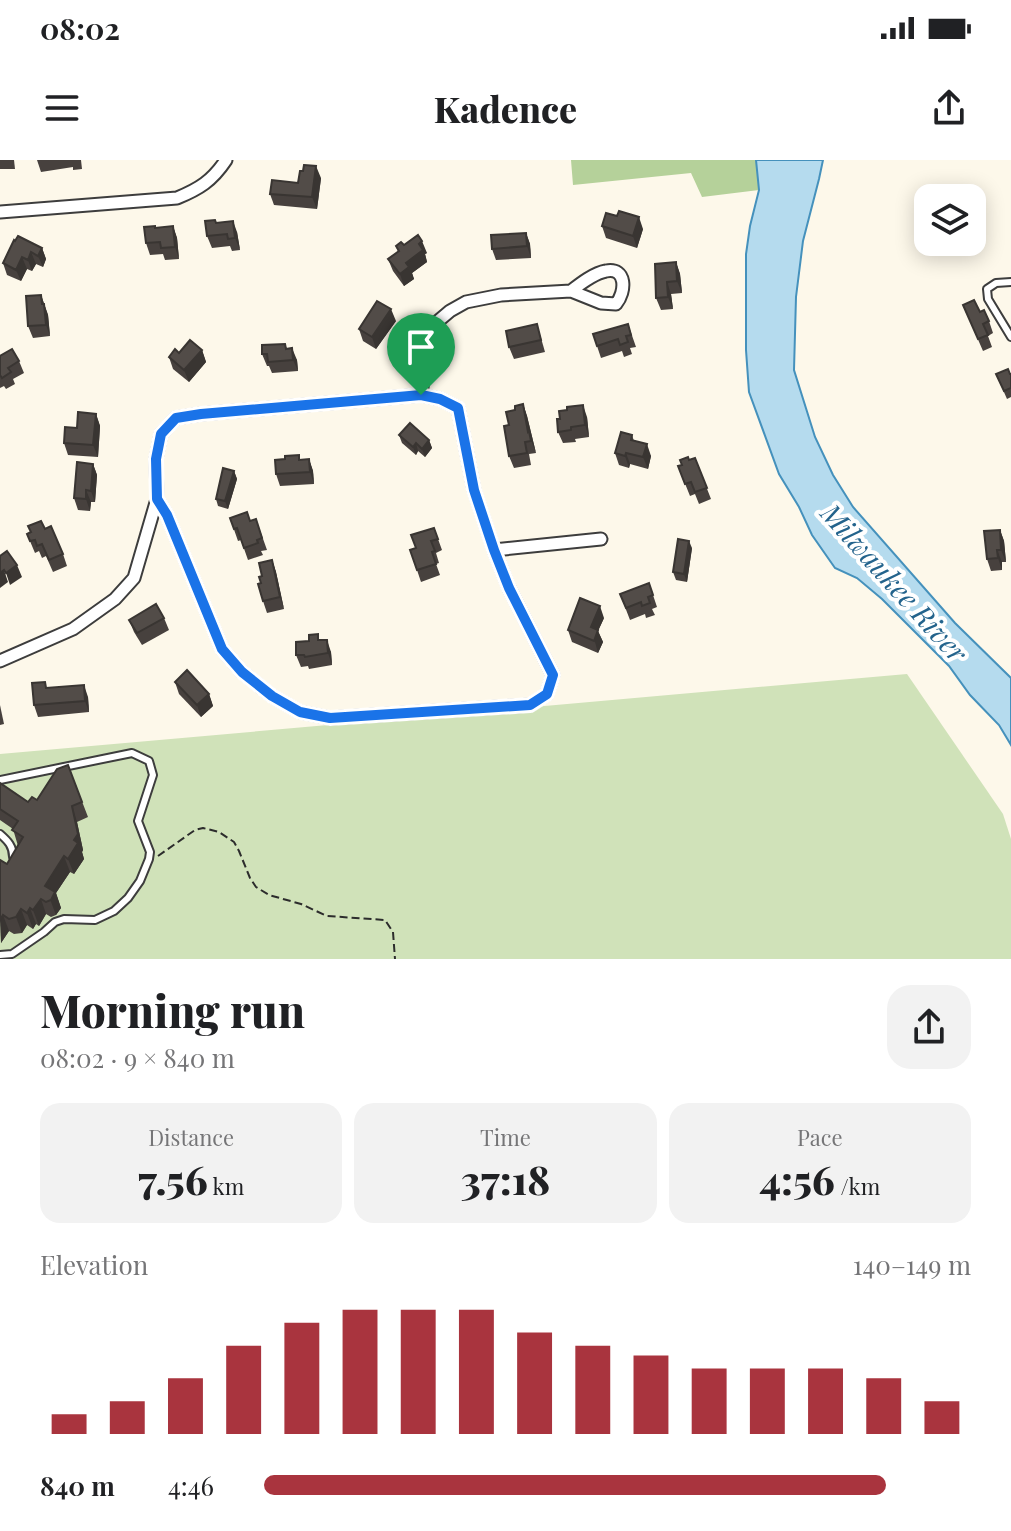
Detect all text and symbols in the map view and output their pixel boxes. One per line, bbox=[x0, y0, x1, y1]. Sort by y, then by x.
text: 08:02 bbox=[40, 8, 120, 48]
text: Kadence bbox=[434, 84, 577, 132]
icon: menu bbox=[40, 86, 84, 130]
icon: share bbox=[927, 86, 971, 130]
map controls bbox=[914, 184, 986, 256]
button: layers bbox=[914, 184, 986, 256]
pin bbox=[387, 313, 455, 395]
icon: arrive bbox=[399, 325, 443, 369]
water label: Milwaukee River bbox=[813, 494, 977, 670]
text: Morning run bbox=[40, 980, 305, 1039]
button: share bbox=[887, 985, 971, 1069]
text: 08:02 · 9 × 840 m bbox=[40, 1040, 235, 1075]
text: Distance bbox=[148, 1122, 234, 1152]
text: Time bbox=[480, 1122, 531, 1152]
text: Pace bbox=[797, 1122, 843, 1152]
text: 7.56 bbox=[138, 1152, 208, 1205]
text: 37:18 bbox=[461, 1152, 550, 1205]
text: 4:56 bbox=[759, 1152, 835, 1205]
text: km bbox=[208, 1171, 244, 1201]
text: /km bbox=[835, 1171, 880, 1201]
text: Elevation bbox=[40, 1247, 148, 1282]
text: 140–149 m bbox=[853, 1247, 971, 1282]
text: 840 m bbox=[40, 1468, 115, 1503]
text: 4:46 bbox=[168, 1468, 214, 1503]

